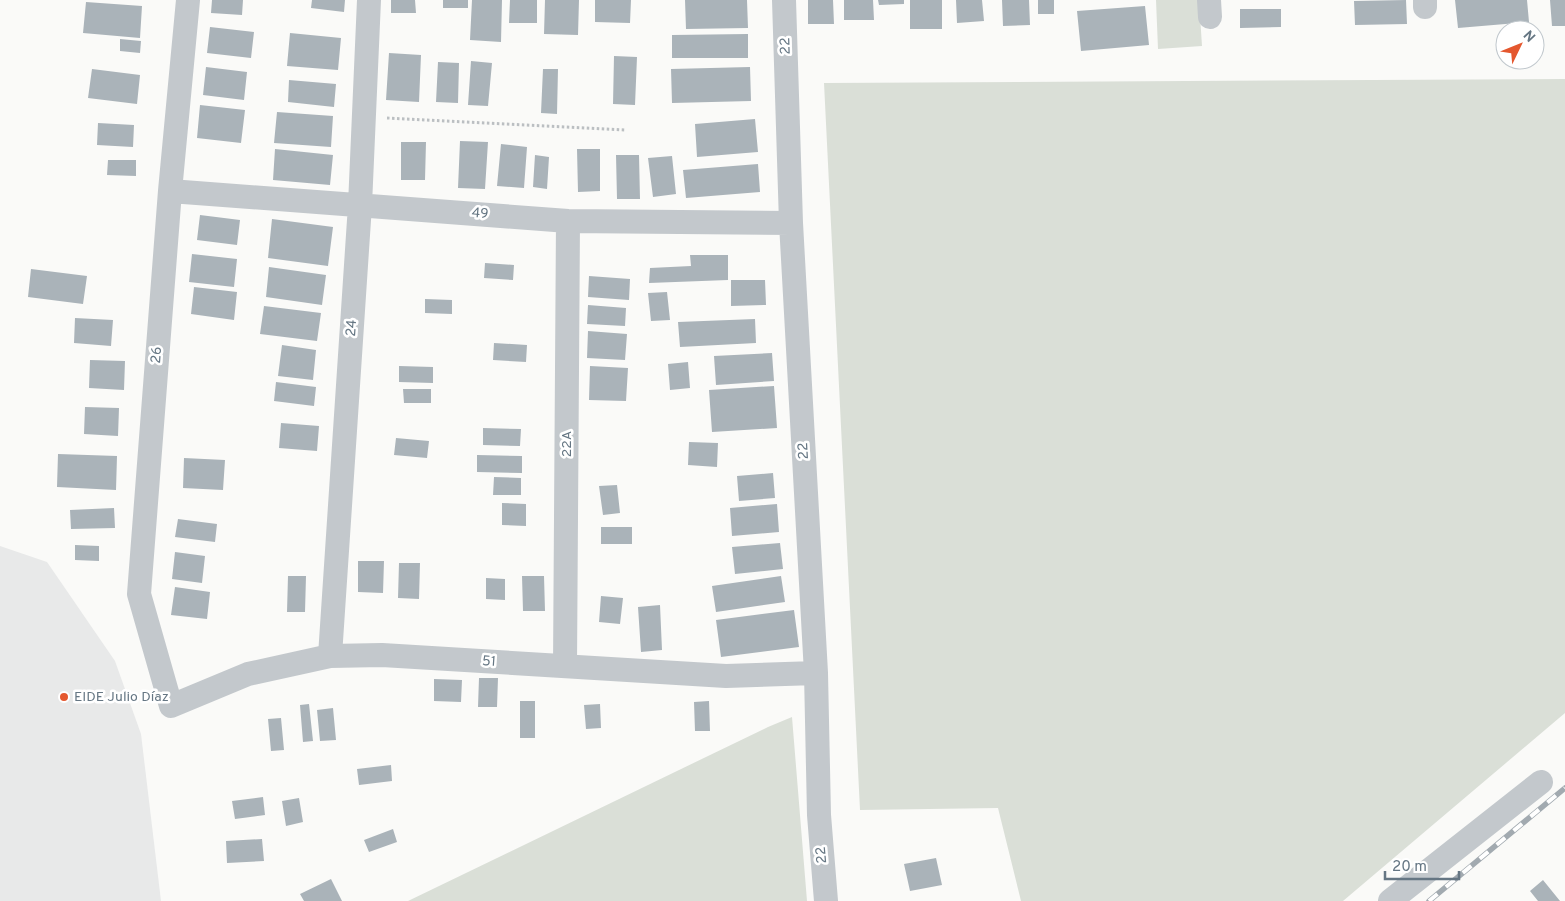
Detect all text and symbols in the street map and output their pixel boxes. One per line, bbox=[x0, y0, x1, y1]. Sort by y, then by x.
north arrow bbox=[1495, 20, 1545, 70]
text: N bbox=[1519, 28, 1538, 47]
street label: 22 bbox=[777, 37, 795, 55]
street label: 49 bbox=[471, 205, 489, 223]
street label: 24 bbox=[343, 319, 361, 337]
street label: 26 bbox=[148, 346, 166, 364]
street label: 22A bbox=[559, 431, 576, 457]
street label: 22 bbox=[795, 442, 813, 460]
street label: 51 bbox=[481, 653, 497, 671]
place label: EIDE Julio Díaz bbox=[74, 689, 169, 706]
marker: EIDE Julio Díaz bbox=[58, 691, 70, 703]
street label: 22 bbox=[813, 846, 831, 864]
scale bar bbox=[1385, 848, 1459, 880]
text: 20 m bbox=[1392, 858, 1427, 877]

